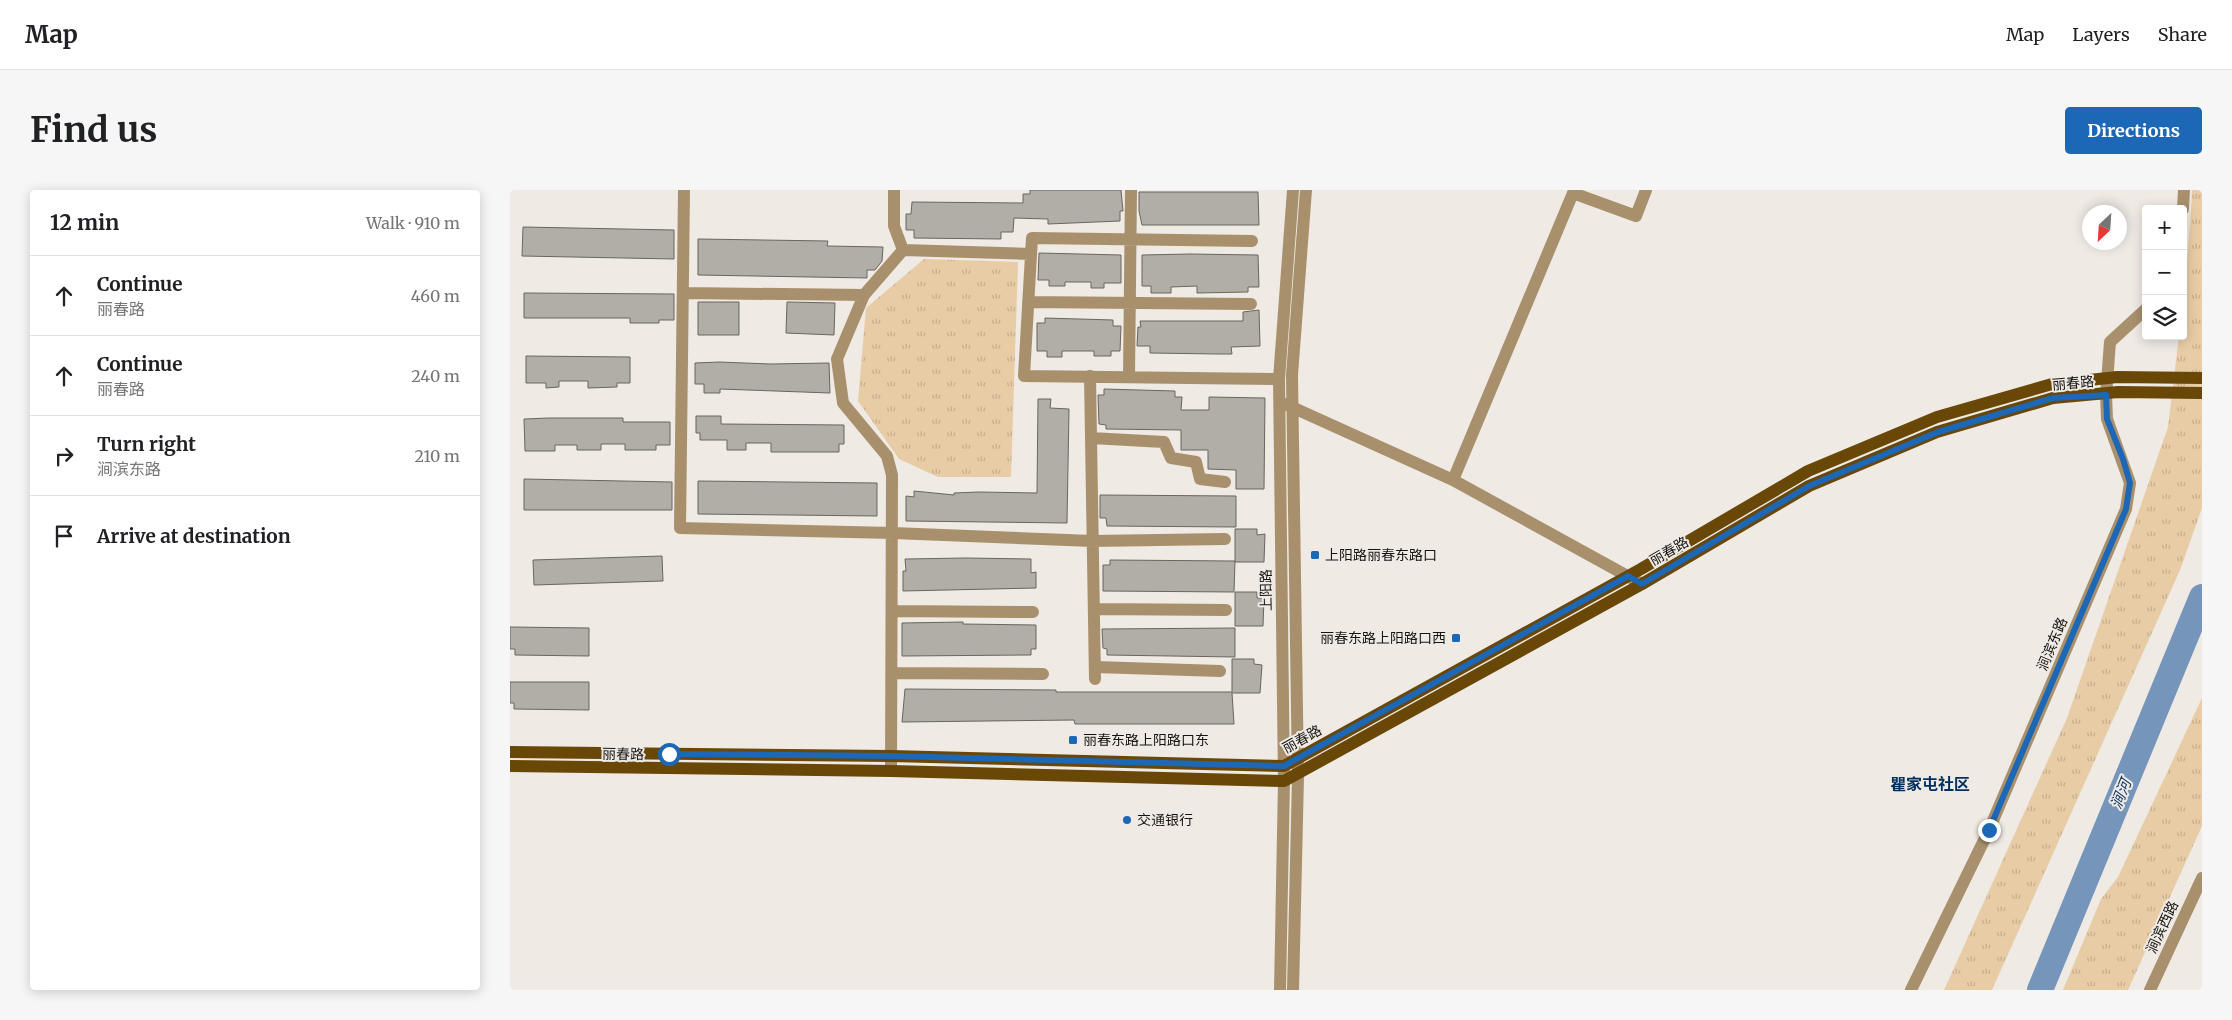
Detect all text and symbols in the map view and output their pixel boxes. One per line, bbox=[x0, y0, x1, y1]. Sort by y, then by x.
text: Map bbox=[25, 19, 78, 50]
text: Map bbox=[2006, 23, 2044, 46]
text: Layers bbox=[2072, 23, 2130, 46]
text: Share bbox=[2158, 23, 2207, 46]
button: Directions bbox=[2065, 107, 2202, 154]
text: Find us bbox=[30, 108, 157, 152]
north arrow bbox=[2082, 205, 2127, 250]
map controls bbox=[2142, 205, 2187, 340]
button: + bbox=[2142, 205, 2187, 250]
text: 12 min bbox=[50, 209, 119, 236]
text: Walk · 910 m bbox=[366, 213, 460, 233]
button: − bbox=[2142, 250, 2187, 295]
text: Continue bbox=[97, 272, 183, 296]
icon: ahead bbox=[50, 282, 78, 310]
text: 460 m bbox=[411, 286, 460, 306]
button: layers bbox=[2142, 295, 2187, 340]
text: 丽春路 bbox=[97, 299, 145, 319]
text: Continue bbox=[97, 352, 183, 376]
icon: ahead bbox=[50, 362, 78, 390]
text: 240 m bbox=[411, 366, 460, 386]
street label: 丽春路 bbox=[2051, 372, 2095, 394]
text: 丽春路 bbox=[97, 379, 145, 399]
text: Turn right bbox=[97, 432, 196, 456]
icon: right bbox=[50, 442, 78, 470]
text: 210 m bbox=[415, 446, 460, 466]
text: 涧滨东路 bbox=[97, 459, 161, 479]
icon: arrive bbox=[50, 522, 78, 550]
text: Arrive at destination bbox=[97, 524, 291, 548]
street label: 丽春路 bbox=[1646, 533, 1692, 569]
place label: 上阳路丽春东路口 bbox=[1325, 546, 1437, 564]
marker: 上阳路丽春东路口 bbox=[1309, 549, 1321, 561]
street label: 上阳路 bbox=[1257, 569, 1275, 611]
street label: 涧滨东路 bbox=[2033, 615, 2071, 673]
place label: 丽春东路上阳路口西 bbox=[1320, 629, 1446, 647]
marker: 丽春东路上阳路口西 bbox=[1450, 632, 1462, 644]
street label: 丽春路 bbox=[1279, 721, 1325, 757]
place label: 丽春东路上阳路口东 bbox=[1083, 731, 1209, 749]
marker: 丽春东路上阳路口东 bbox=[1067, 734, 1079, 746]
route start bbox=[658, 743, 681, 766]
street label: 丽春路 bbox=[602, 745, 644, 763]
district label: 瞿家屯社区 bbox=[1890, 774, 1970, 794]
water label: 涧河 bbox=[2106, 774, 2136, 811]
place label: 交通银行 bbox=[1137, 811, 1193, 829]
marker: 交通银行 bbox=[1121, 814, 1133, 826]
route end bbox=[1978, 819, 2001, 842]
street label: 涧滨西路 bbox=[2142, 898, 2182, 956]

